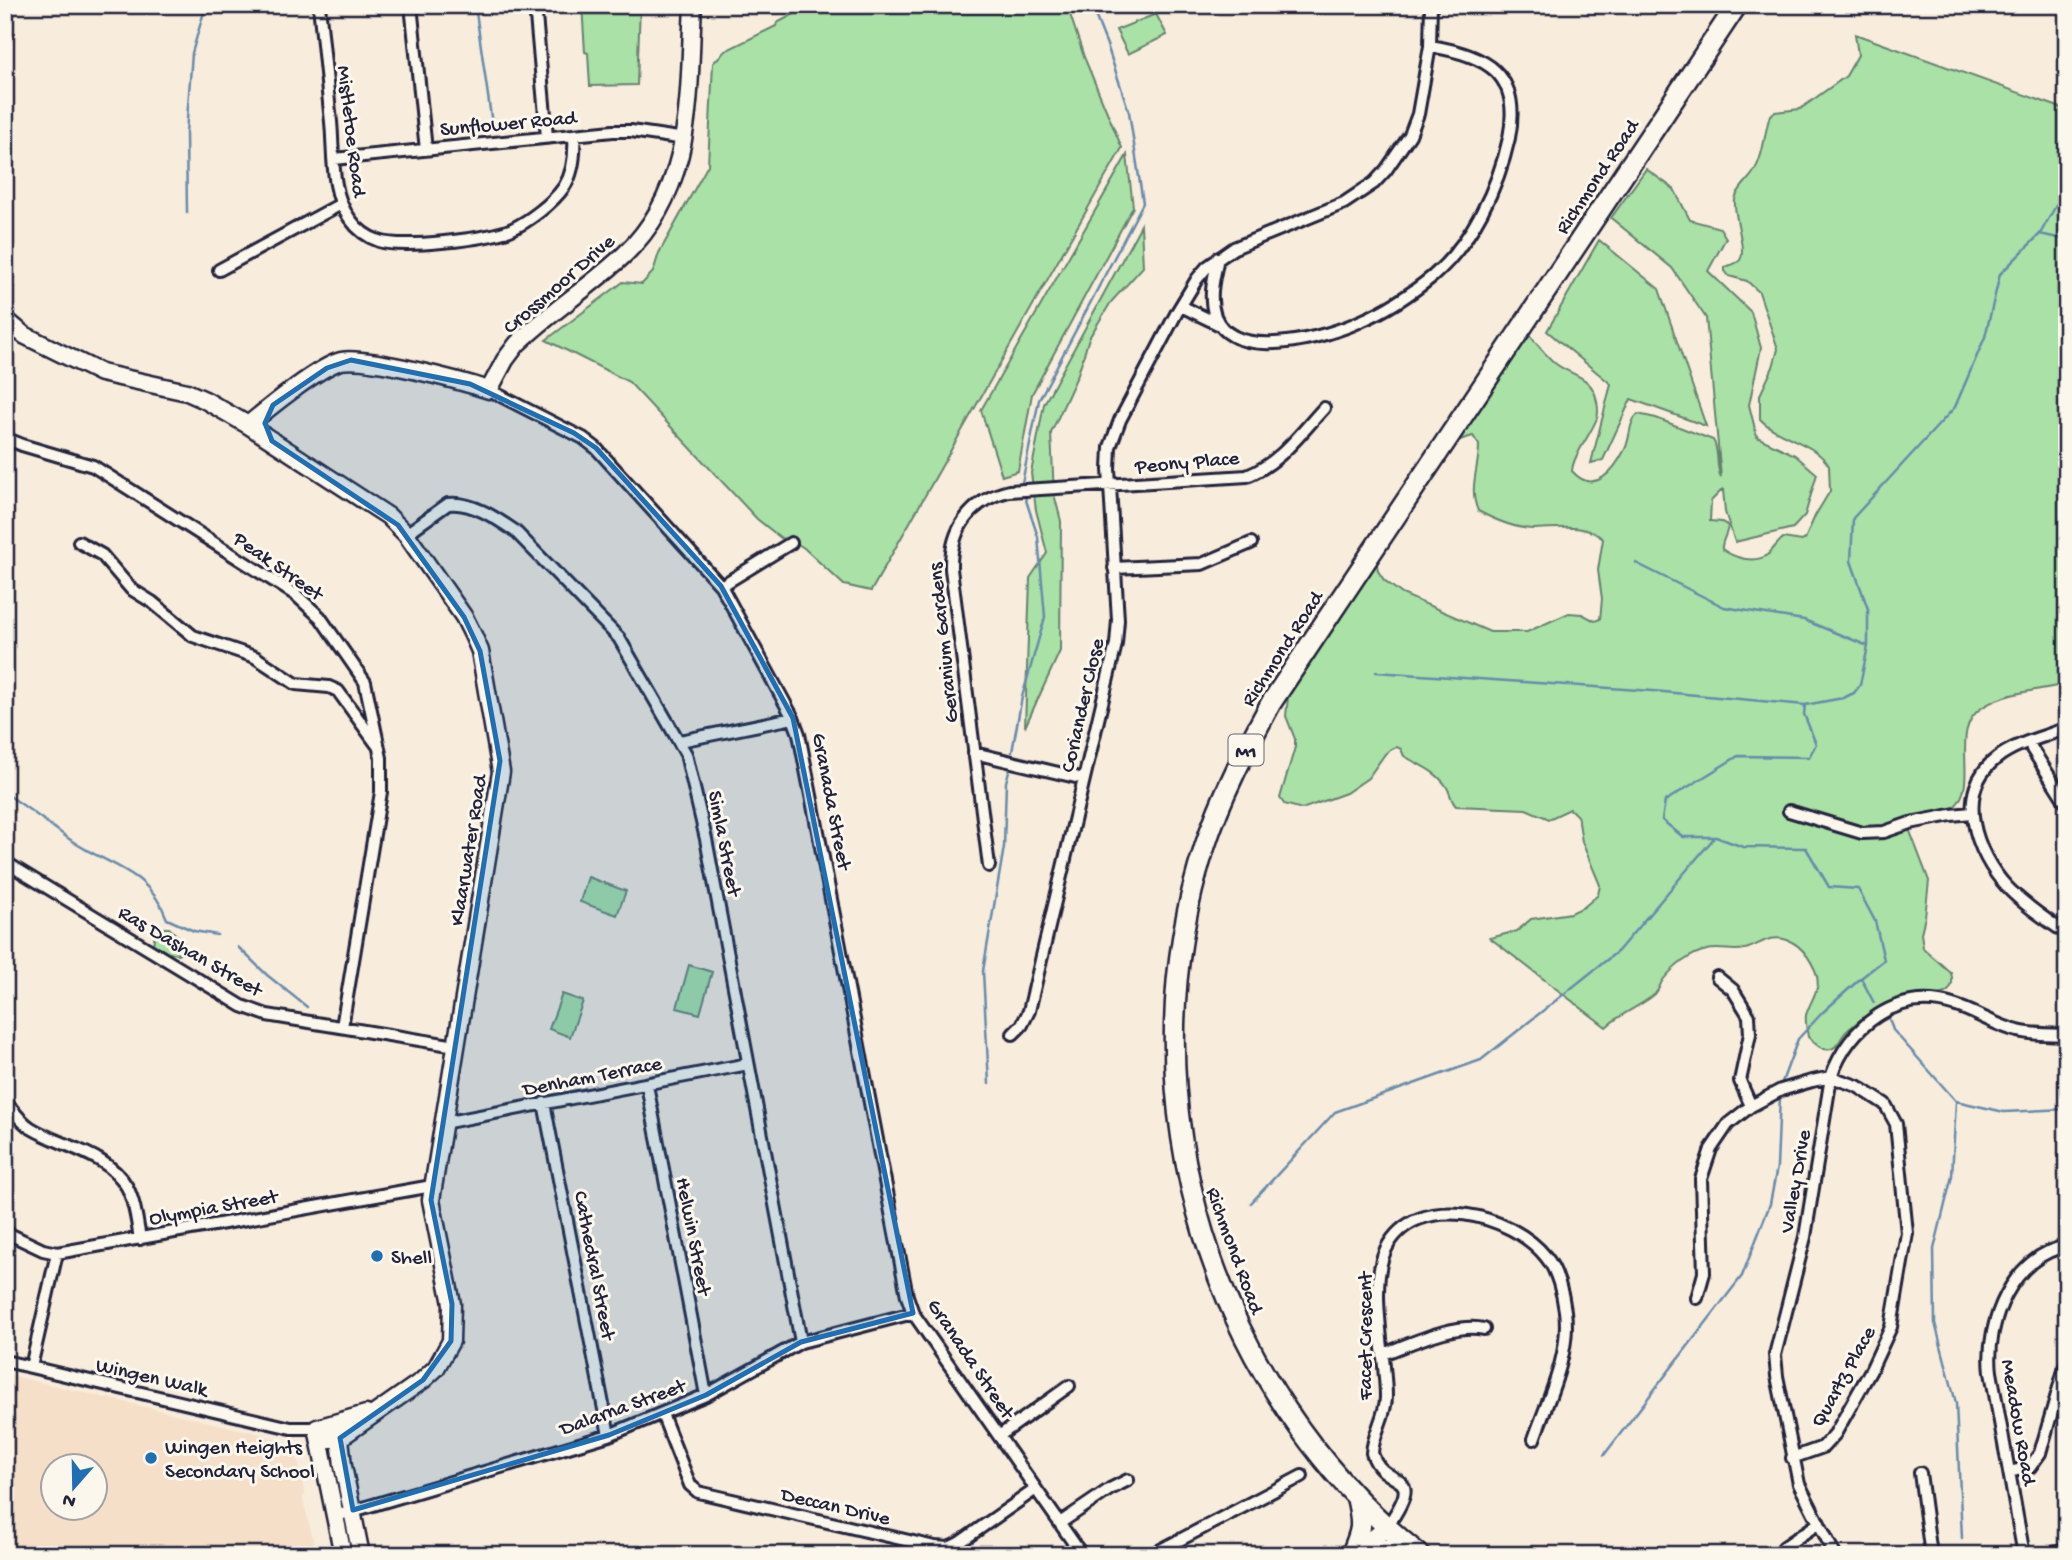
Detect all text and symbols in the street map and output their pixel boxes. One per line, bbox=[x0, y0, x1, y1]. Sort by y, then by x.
street label: Mistletoe Road bbox=[329, 64, 370, 200]
street label: Sunflower Road bbox=[439, 107, 579, 144]
street label: Richmond Road bbox=[1551, 114, 1647, 240]
street label: Crossmoor Drive bbox=[499, 230, 622, 341]
street label: Peony Place bbox=[1133, 447, 1242, 482]
street label: Peak Street bbox=[226, 527, 329, 609]
street label: Geranium Gardens bbox=[925, 560, 966, 724]
street label: Richmond Road bbox=[1237, 586, 1332, 712]
street label: Coriander Close bbox=[1057, 635, 1112, 775]
street label: Granada Street bbox=[804, 731, 856, 875]
road number: M1 bbox=[1228, 734, 1264, 765]
street label: Klaarwater Road bbox=[446, 772, 495, 928]
street label: Simla Street bbox=[700, 789, 745, 901]
street label: Ras Dashan Street bbox=[113, 902, 268, 1006]
street label: Denham Terrace bbox=[519, 1053, 665, 1105]
street label: Valley Drive bbox=[1776, 1127, 1819, 1236]
street label: Helwin Street bbox=[668, 1176, 716, 1300]
street label: Richmond Road bbox=[1198, 1184, 1268, 1320]
street label: Olympia Street bbox=[147, 1185, 282, 1233]
street label: Cathedral Street bbox=[566, 1189, 620, 1344]
place label: Shell bbox=[391, 1247, 432, 1272]
marker: Shell bbox=[369, 1248, 385, 1264]
street label: Facet Crescent bbox=[1355, 1270, 1380, 1401]
street label: Granada Street bbox=[920, 1295, 1020, 1427]
street label: Quartz Place bbox=[1807, 1322, 1884, 1433]
street label: Wingen Walk bbox=[93, 1354, 212, 1405]
street label: Meadow Road bbox=[1993, 1358, 2040, 1489]
street label: Dalarna Street bbox=[555, 1374, 692, 1444]
place label: Wingen Heights Secondary School bbox=[165, 1437, 315, 1486]
marker: Wingen Heights Secondary School bbox=[143, 1450, 159, 1466]
north arrow bbox=[38, 1452, 108, 1522]
street label: Deccan Drive bbox=[776, 1483, 893, 1533]
text: N bbox=[60, 1487, 79, 1513]

